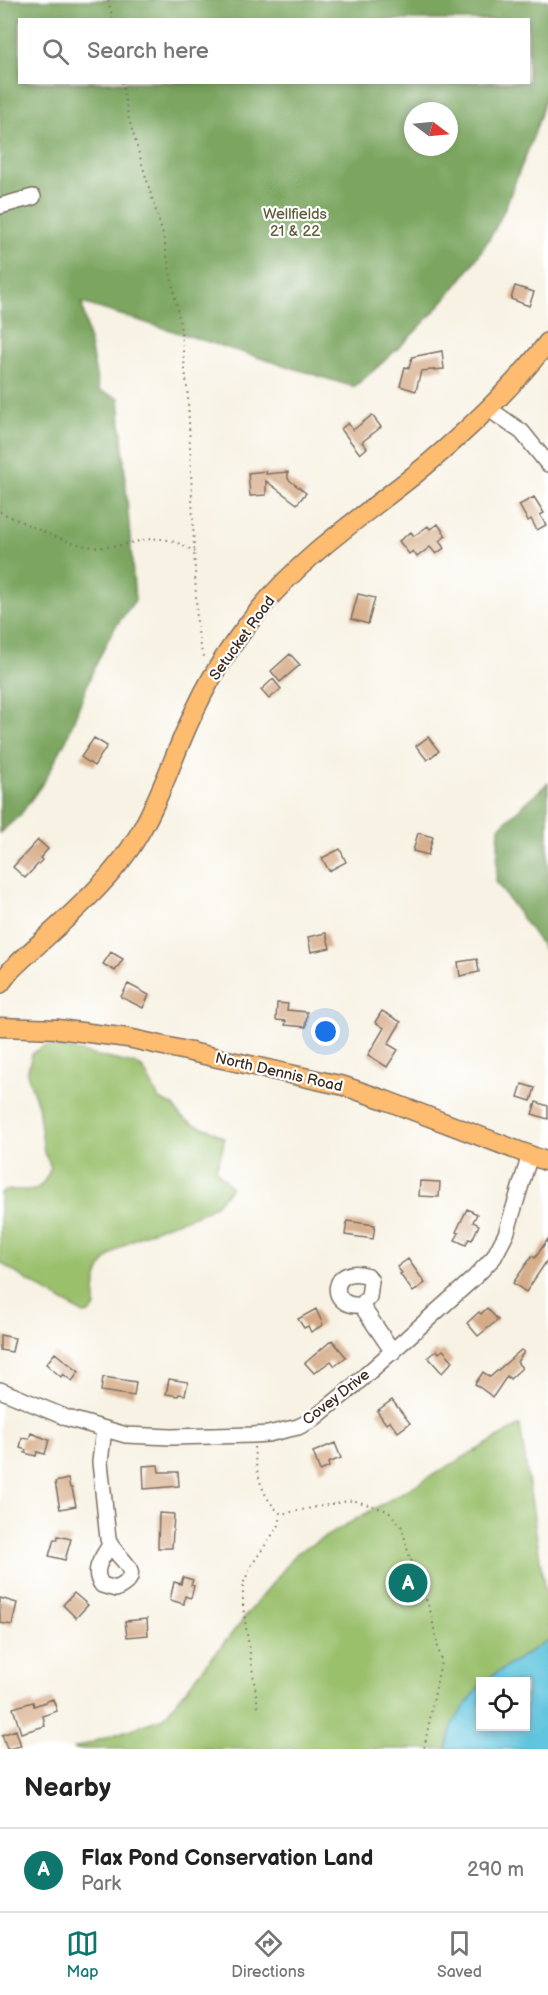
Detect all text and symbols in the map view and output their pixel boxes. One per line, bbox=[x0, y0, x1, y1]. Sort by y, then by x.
search box bbox=[18, 18, 530, 84]
icon: search bbox=[39, 35, 72, 68]
text: Search here bbox=[87, 38, 209, 65]
north arrow bbox=[404, 102, 458, 156]
park label: Wellfields 21 & 22 bbox=[263, 205, 328, 241]
street label: Setucket Road bbox=[205, 592, 279, 684]
your location bbox=[311, 1017, 340, 1046]
street label: North Dennis Road bbox=[213, 1049, 344, 1096]
street label: Covey Drive bbox=[299, 1365, 374, 1430]
pin: A bbox=[388, 1560, 428, 1606]
map controls bbox=[476, 1677, 530, 1731]
button: locate bbox=[476, 1677, 530, 1731]
text: Nearby bbox=[24, 1773, 111, 1804]
text: Flax Pond Conservation Land bbox=[81, 1845, 373, 1872]
text: A bbox=[37, 1858, 50, 1882]
text: 290 m bbox=[467, 1858, 524, 1882]
text: Park bbox=[81, 1872, 121, 1896]
tab: Map bbox=[66, 1927, 99, 1982]
tab: Directions bbox=[231, 1927, 305, 1982]
tab: Saved bbox=[437, 1927, 482, 1982]

